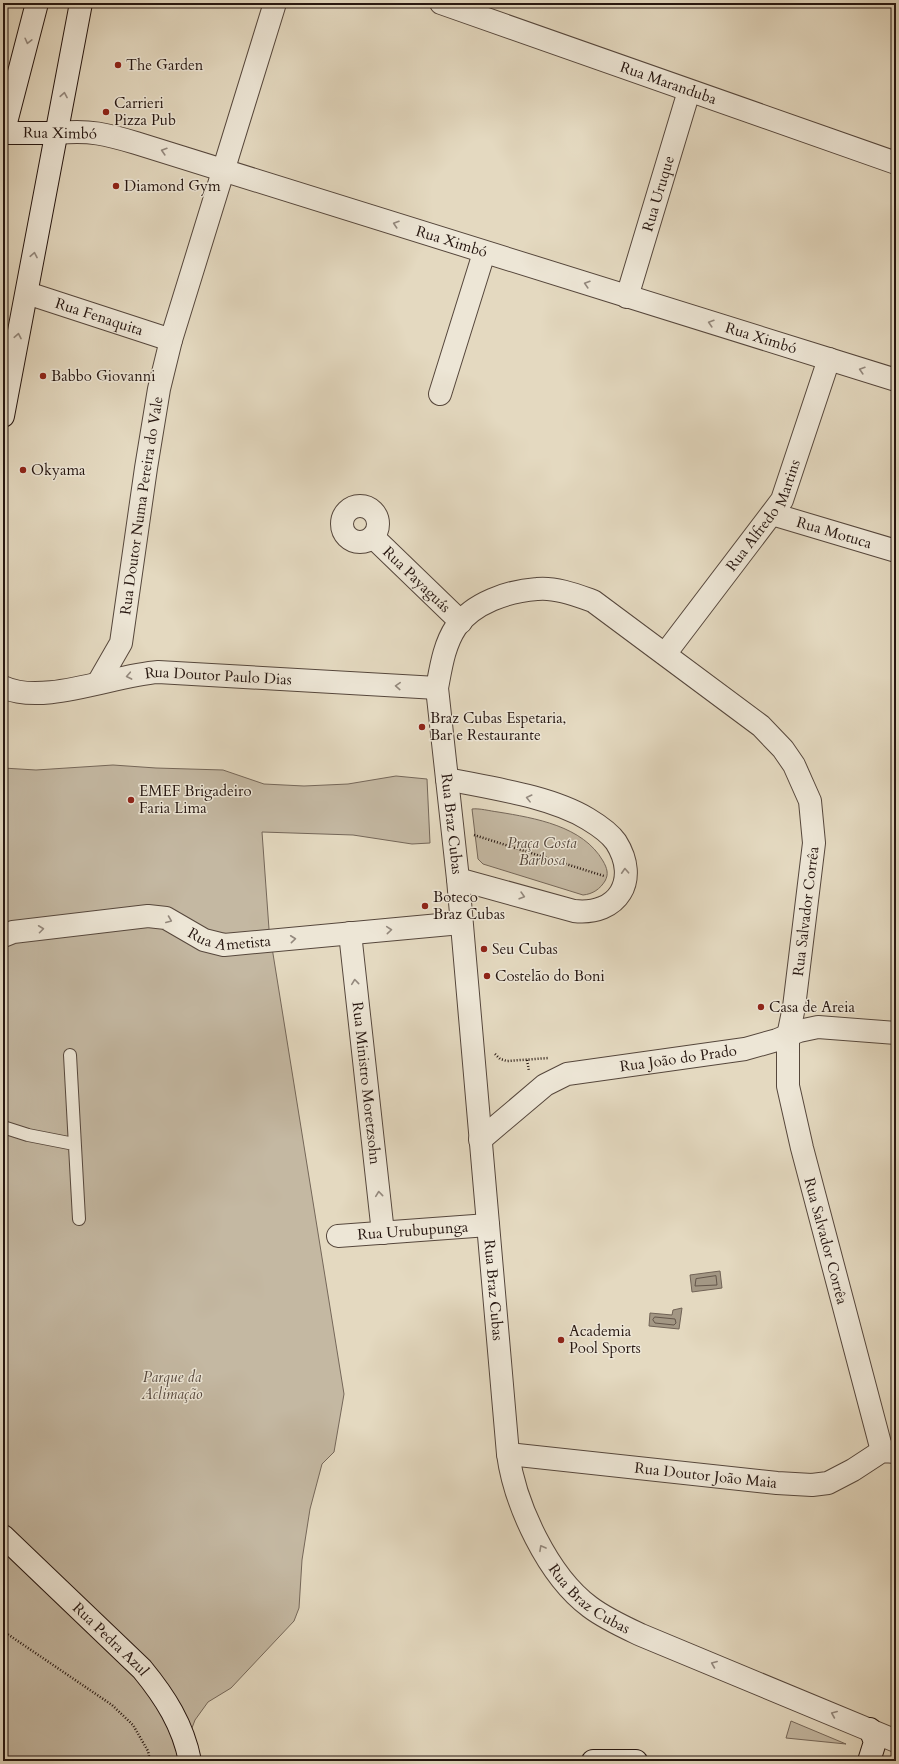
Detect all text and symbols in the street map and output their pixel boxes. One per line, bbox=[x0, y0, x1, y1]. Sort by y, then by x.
one-way arrow bbox=[24, 38, 32, 44]
place label: The Garden bbox=[126, 55, 204, 75]
street label: Rua Maranduba bbox=[617, 57, 720, 109]
marker: The Garden bbox=[113, 60, 123, 70]
one-way arrow bbox=[59, 92, 68, 98]
place label: Carrieri Pizza Pub bbox=[114, 93, 176, 130]
marker: Carrieri Pizza Pub bbox=[101, 107, 111, 117]
street label: Rua Ximbó bbox=[23, 122, 97, 144]
one-way arrow bbox=[161, 147, 168, 156]
street label: Rua Uruque bbox=[637, 153, 679, 234]
place label: Diamond Gym bbox=[124, 176, 221, 196]
marker: Diamond Gym bbox=[111, 181, 121, 191]
one-way arrow bbox=[393, 220, 400, 229]
street label: Rua Ximbó bbox=[413, 221, 490, 262]
one-way arrow bbox=[29, 252, 38, 258]
one-way arrow bbox=[584, 280, 591, 289]
street label: Rua Fenaquita bbox=[53, 293, 146, 340]
street label: Rua Ximbó bbox=[723, 317, 799, 358]
one-way arrow bbox=[708, 319, 715, 328]
one-way arrow bbox=[14, 333, 22, 339]
place label: Babbo Giovanni bbox=[51, 366, 155, 386]
one-way arrow bbox=[859, 366, 866, 375]
marker: Babbo Giovanni bbox=[38, 371, 48, 381]
street label: Rua Doutor Numa Pereira do Vale bbox=[115, 395, 168, 616]
street label: Rua Alfredo Martins bbox=[721, 457, 805, 575]
place label: Okyama bbox=[31, 460, 86, 480]
marker: Okyama bbox=[18, 465, 28, 475]
street label: Rua Motuca bbox=[794, 512, 875, 553]
street label: Rua Payaguás bbox=[379, 542, 455, 617]
street label: Rua Doutor Paulo Dias bbox=[144, 662, 292, 690]
one-way arrow bbox=[126, 671, 132, 679]
one-way arrow bbox=[395, 682, 401, 690]
place label: Braz Cubas Espetaria, Bar e Restaurante bbox=[430, 708, 566, 745]
marker: Braz Cubas Espetaria, Bar e Restaurante bbox=[417, 722, 427, 732]
street label: Rua Braz Cubas bbox=[436, 772, 467, 875]
place label: EMEF Brigadeiro Faria Lima bbox=[139, 781, 252, 818]
one-way arrow bbox=[526, 794, 532, 802]
marker: EMEF Brigadeiro Faria Lima bbox=[126, 795, 136, 805]
park label: Praça Costa Barbosa bbox=[507, 833, 577, 870]
street label: Rua Salvador Corrêa bbox=[788, 845, 824, 977]
one-way arrow bbox=[620, 868, 629, 874]
place label: Boteco Braz Cubas bbox=[433, 887, 505, 924]
one-way arrow bbox=[519, 891, 526, 900]
marker: Boteco Braz Cubas bbox=[420, 901, 430, 911]
one-way arrow bbox=[166, 916, 173, 924]
street label: Rua Ametista bbox=[184, 923, 272, 955]
one-way arrow bbox=[38, 924, 44, 933]
one-way arrow bbox=[386, 925, 392, 934]
one-way arrow bbox=[290, 935, 296, 944]
place label: Seu Cubas bbox=[492, 939, 558, 959]
marker: Seu Cubas bbox=[479, 944, 489, 954]
place label: Costelão do Boni bbox=[495, 966, 605, 986]
marker: Costelão do Boni bbox=[482, 971, 492, 981]
one-way arrow bbox=[351, 979, 360, 985]
place label: Casa de Areia bbox=[769, 997, 855, 1017]
street label: Rua Ministro Moretzsohn bbox=[348, 1001, 385, 1166]
marker: Casa de Areia bbox=[756, 1002, 766, 1012]
street label: Rua João do Prado bbox=[618, 1040, 738, 1077]
street label: Rua Salvador Corrêa bbox=[799, 1175, 853, 1307]
one-way arrow bbox=[375, 1191, 384, 1197]
street label: Rua Urubupunga bbox=[357, 1216, 469, 1245]
street label: Rua Braz Cubas bbox=[479, 1239, 508, 1341]
place label: Academia Pool Sports bbox=[569, 1321, 641, 1358]
marker: Academia Pool Sports bbox=[556, 1335, 566, 1345]
park label: Parque da Aclimação bbox=[140, 1367, 203, 1404]
street label: Rua Doutor João Maia bbox=[634, 1458, 779, 1493]
one-way arrow bbox=[539, 1545, 546, 1552]
street label: Rua Braz Cubas bbox=[544, 1560, 633, 1638]
street label: Rua Pedra Azul bbox=[68, 1598, 154, 1680]
one-way arrow bbox=[711, 1661, 718, 1669]
one-way arrow bbox=[831, 1711, 838, 1719]

